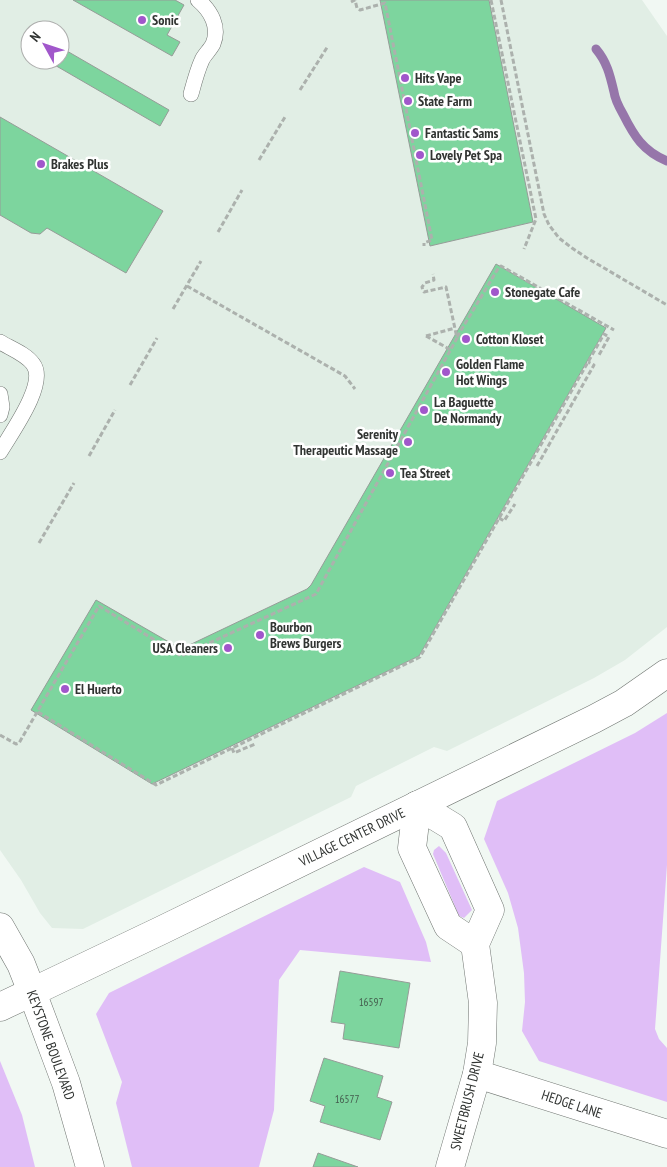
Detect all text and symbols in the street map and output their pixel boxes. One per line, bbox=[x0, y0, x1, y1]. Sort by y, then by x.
place label: Sonic bbox=[152, 11, 179, 29]
marker: Sonic bbox=[136, 14, 148, 26]
north arrow bbox=[20, 20, 70, 70]
text: N bbox=[26, 28, 44, 45]
place label: Hits Vape bbox=[415, 69, 462, 87]
marker: Hits Vape bbox=[399, 72, 411, 84]
place label: State Farm bbox=[418, 92, 472, 110]
marker: State Farm bbox=[402, 95, 414, 107]
place label: Fantastic Sams bbox=[425, 124, 499, 142]
marker: Fantastic Sams bbox=[409, 127, 421, 139]
place label: Lovely Pet Spa bbox=[430, 146, 502, 164]
marker: Lovely Pet Spa bbox=[414, 149, 426, 161]
place label: Brakes Plus bbox=[51, 155, 108, 173]
marker: Brakes Plus bbox=[35, 158, 47, 170]
place label: Stonegate Cafe bbox=[505, 283, 580, 301]
marker: Stonegate Cafe bbox=[489, 286, 501, 298]
place label: Cotton Kloset bbox=[476, 330, 544, 348]
marker: Cotton Kloset bbox=[460, 333, 472, 345]
place label: Golden Flame Hot Wings bbox=[456, 355, 524, 389]
marker: Golden Flame Hot Wings bbox=[440, 366, 452, 378]
place label: La Baguette De Normandy bbox=[434, 393, 502, 427]
marker: La Baguette De Normandy bbox=[418, 404, 430, 416]
place label: Serenity Therapeutic Massage bbox=[293, 425, 398, 459]
marker: Serenity Therapeutic Massage bbox=[402, 436, 414, 448]
place label: Tea Street bbox=[400, 464, 450, 482]
marker: Tea Street bbox=[384, 467, 396, 479]
place label: Bourbon Brews Burgers bbox=[270, 618, 342, 652]
marker: Bourbon Brews Burgers bbox=[254, 629, 266, 641]
place label: USA Cleaners bbox=[153, 639, 218, 657]
marker: USA Cleaners bbox=[222, 642, 234, 654]
place label: El Huerto bbox=[75, 680, 122, 698]
marker: El Huerto bbox=[59, 683, 71, 695]
street label: VILLAGE CENTER DRIVE bbox=[295, 804, 408, 871]
street label: KEYSTONE BOULEVARD bbox=[23, 988, 79, 1102]
house number: 16597 bbox=[359, 995, 383, 1009]
street label: SWEETBRUSH DRIVE bbox=[446, 1050, 488, 1152]
street label: HEDGE LANE bbox=[539, 1086, 605, 1122]
house number: 16577 bbox=[335, 1092, 359, 1106]

